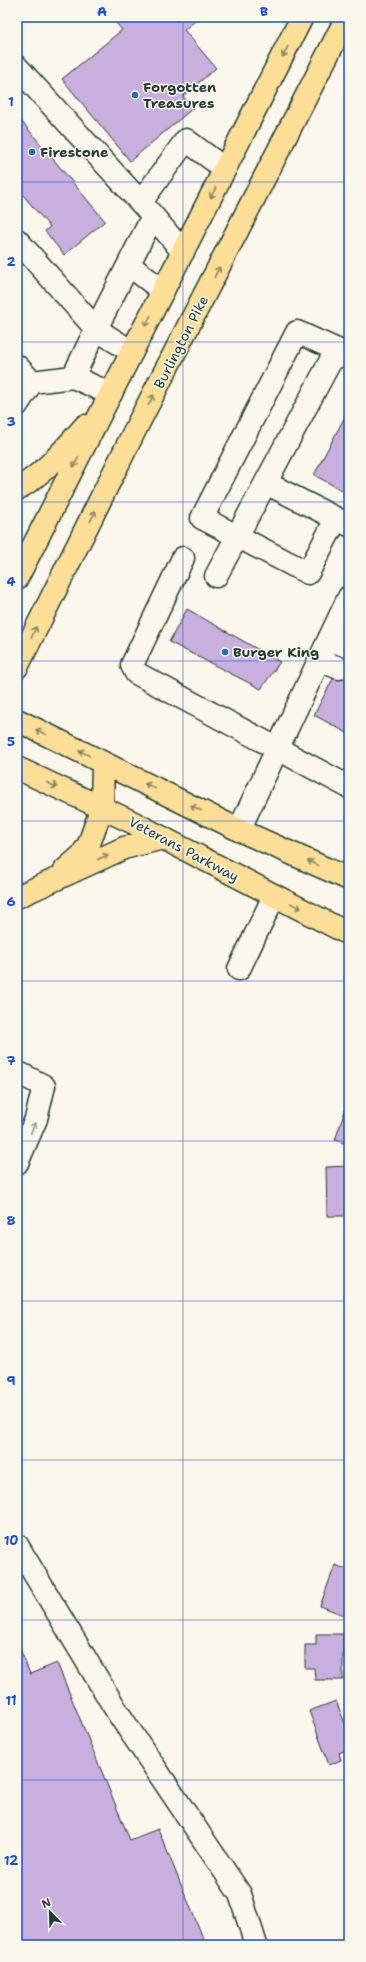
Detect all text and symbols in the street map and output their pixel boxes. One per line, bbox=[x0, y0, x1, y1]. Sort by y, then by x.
text: A bbox=[97, 3, 107, 20]
text: B bbox=[260, 3, 268, 20]
one-way arrow bbox=[280, 46, 288, 58]
place label: Forgotten Treasures bbox=[143, 78, 216, 112]
marker: Forgotten Treasures bbox=[130, 90, 140, 100]
text: 1 bbox=[8, 93, 14, 110]
place label: Firestone bbox=[40, 143, 109, 161]
marker: Firestone bbox=[27, 147, 37, 157]
one-way arrow bbox=[209, 186, 216, 198]
text: 2 bbox=[6, 253, 16, 270]
one-way arrow bbox=[214, 266, 221, 278]
street label: Burlington Pike bbox=[150, 292, 212, 392]
one-way arrow bbox=[144, 315, 151, 327]
one-way arrow bbox=[148, 394, 156, 406]
text: 3 bbox=[6, 413, 16, 430]
one-way arrow bbox=[72, 456, 79, 468]
one-way arrow bbox=[90, 510, 97, 522]
text: 4 bbox=[6, 573, 16, 590]
one-way arrow bbox=[31, 626, 39, 638]
place label: Burger King bbox=[233, 643, 319, 661]
marker: Burger King bbox=[220, 647, 230, 657]
one-way arrow bbox=[35, 728, 47, 735]
text: 5 bbox=[7, 733, 15, 750]
one-way arrow bbox=[78, 749, 90, 756]
one-way arrow bbox=[46, 782, 58, 789]
one-way arrow bbox=[144, 782, 156, 789]
one-way arrow bbox=[190, 804, 202, 812]
street label: Veterans Parkway bbox=[126, 812, 242, 886]
one-way arrow bbox=[97, 853, 109, 861]
one-way arrow bbox=[308, 859, 320, 866]
text: 6 bbox=[6, 893, 16, 910]
one-way arrow bbox=[290, 903, 302, 911]
text: 7 bbox=[6, 1052, 16, 1069]
one-way arrow bbox=[30, 1122, 37, 1134]
text: 8 bbox=[6, 1212, 16, 1229]
text: 9 bbox=[6, 1372, 16, 1389]
text: 10 bbox=[4, 1532, 18, 1549]
text: 11 bbox=[5, 1692, 17, 1709]
text: 12 bbox=[4, 1852, 18, 1869]
north arrow bbox=[30, 1892, 70, 1932]
text: N bbox=[39, 1895, 53, 1912]

